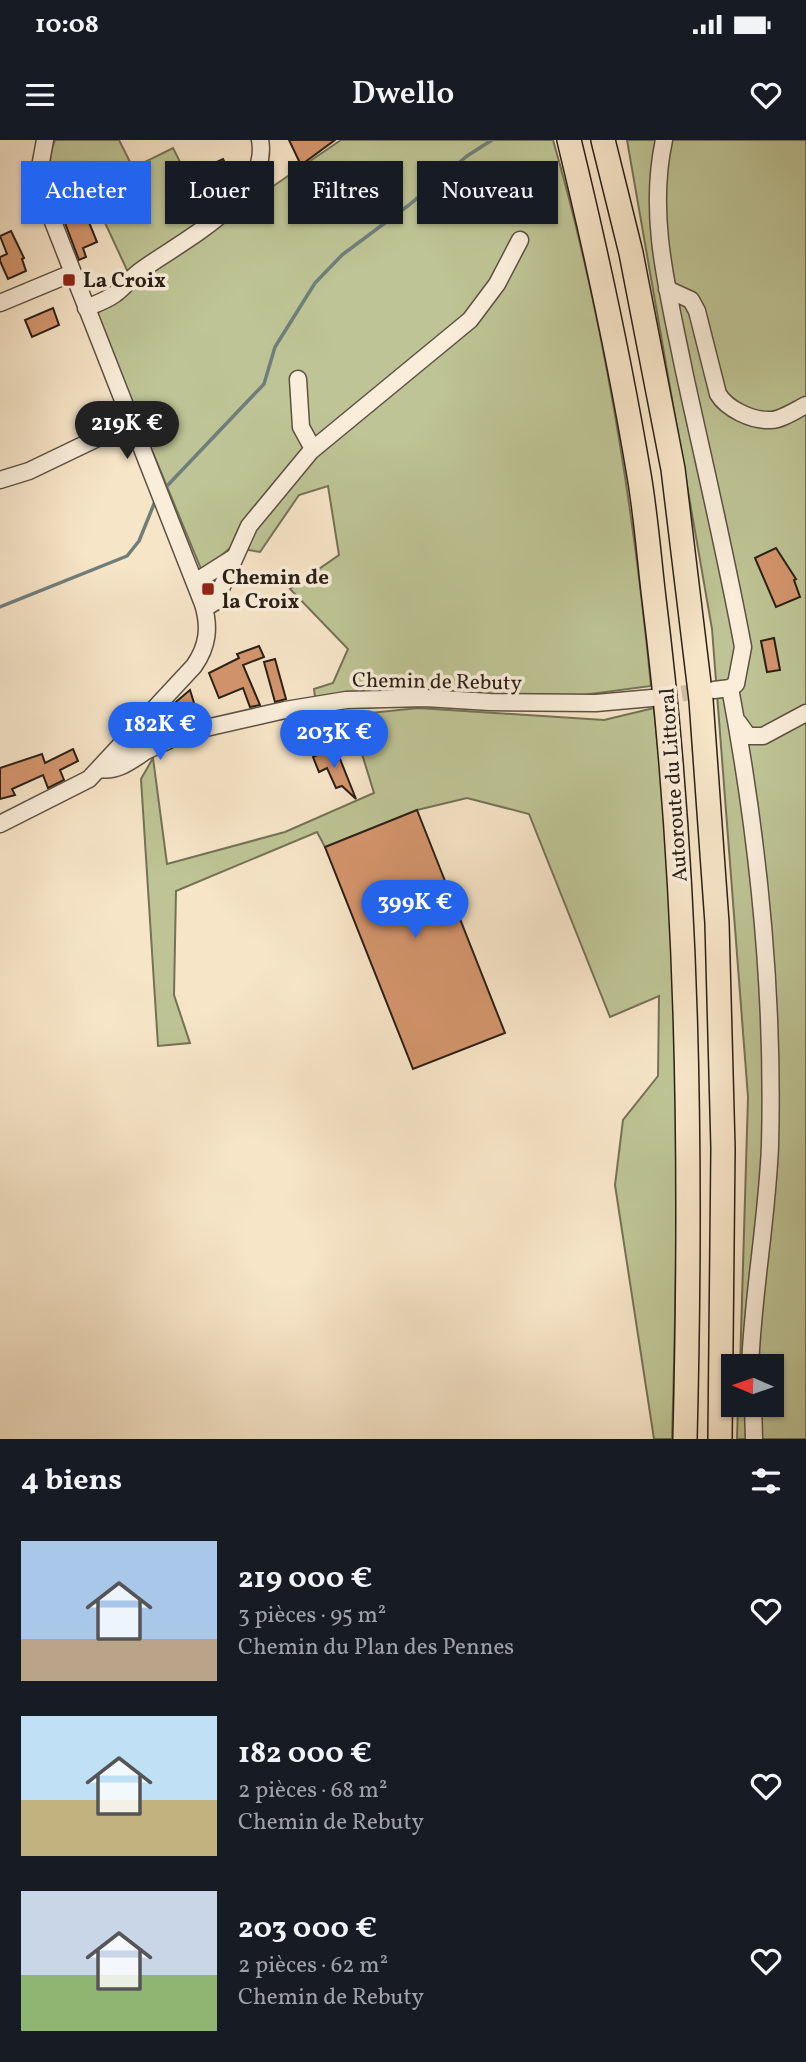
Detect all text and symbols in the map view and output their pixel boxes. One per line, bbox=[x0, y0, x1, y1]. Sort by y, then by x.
text: 10:08 bbox=[35, 7, 99, 43]
text: Dwello bbox=[352, 73, 454, 117]
icon: menu bbox=[21, 76, 59, 114]
icon: heart bbox=[747, 76, 785, 114]
chip: Acheter bbox=[21, 161, 151, 224]
chip: Louer bbox=[165, 161, 274, 224]
chip: Filtres bbox=[288, 161, 403, 224]
chip: Nouveau bbox=[417, 161, 558, 224]
place label: La Croix bbox=[83, 267, 166, 296]
marker: La Croix bbox=[61, 272, 77, 288]
pin: 219K € bbox=[70, 402, 184, 461]
text: 219K € bbox=[91, 408, 163, 440]
place label: Chemin de la Croix bbox=[222, 564, 329, 617]
marker: Chemin de la Croix bbox=[200, 581, 216, 597]
street label: Chemin de Rebuty bbox=[352, 667, 523, 698]
street label: Autoroute du Littoral bbox=[653, 687, 696, 883]
pin: 182K € bbox=[103, 702, 217, 762]
text: 182K € bbox=[124, 709, 196, 741]
pin: 203K € bbox=[277, 710, 391, 770]
text: 203K € bbox=[296, 717, 372, 749]
pin: 399K € bbox=[358, 880, 472, 940]
text: 399K € bbox=[377, 887, 453, 919]
north arrow bbox=[721, 1354, 784, 1418]
map controls bbox=[721, 1354, 784, 1417]
text: 4 biens bbox=[21, 1460, 122, 1502]
icon: filters bbox=[747, 1462, 785, 1500]
text: 219 000 € bbox=[238, 1558, 372, 1600]
icon: home bbox=[77, 1569, 161, 1653]
icon: heart bbox=[747, 1592, 785, 1630]
text: 3 pièces · 95 m² bbox=[238, 1600, 386, 1632]
text: Chemin du Plan des Pennes bbox=[238, 1632, 514, 1664]
text: 182 000 € bbox=[238, 1733, 372, 1775]
icon: home bbox=[77, 1744, 161, 1828]
icon: heart bbox=[747, 1767, 785, 1805]
text: 2 pièces · 68 m² bbox=[238, 1775, 387, 1807]
text: Chemin de Rebuty bbox=[238, 1807, 424, 1839]
text: 203 000 € bbox=[238, 1908, 377, 1950]
icon: home bbox=[77, 1919, 161, 2003]
icon: heart bbox=[747, 1942, 785, 1980]
text: 2 pièces · 62 m² bbox=[238, 1950, 388, 1982]
text: Chemin de Rebuty bbox=[238, 1982, 424, 2014]

